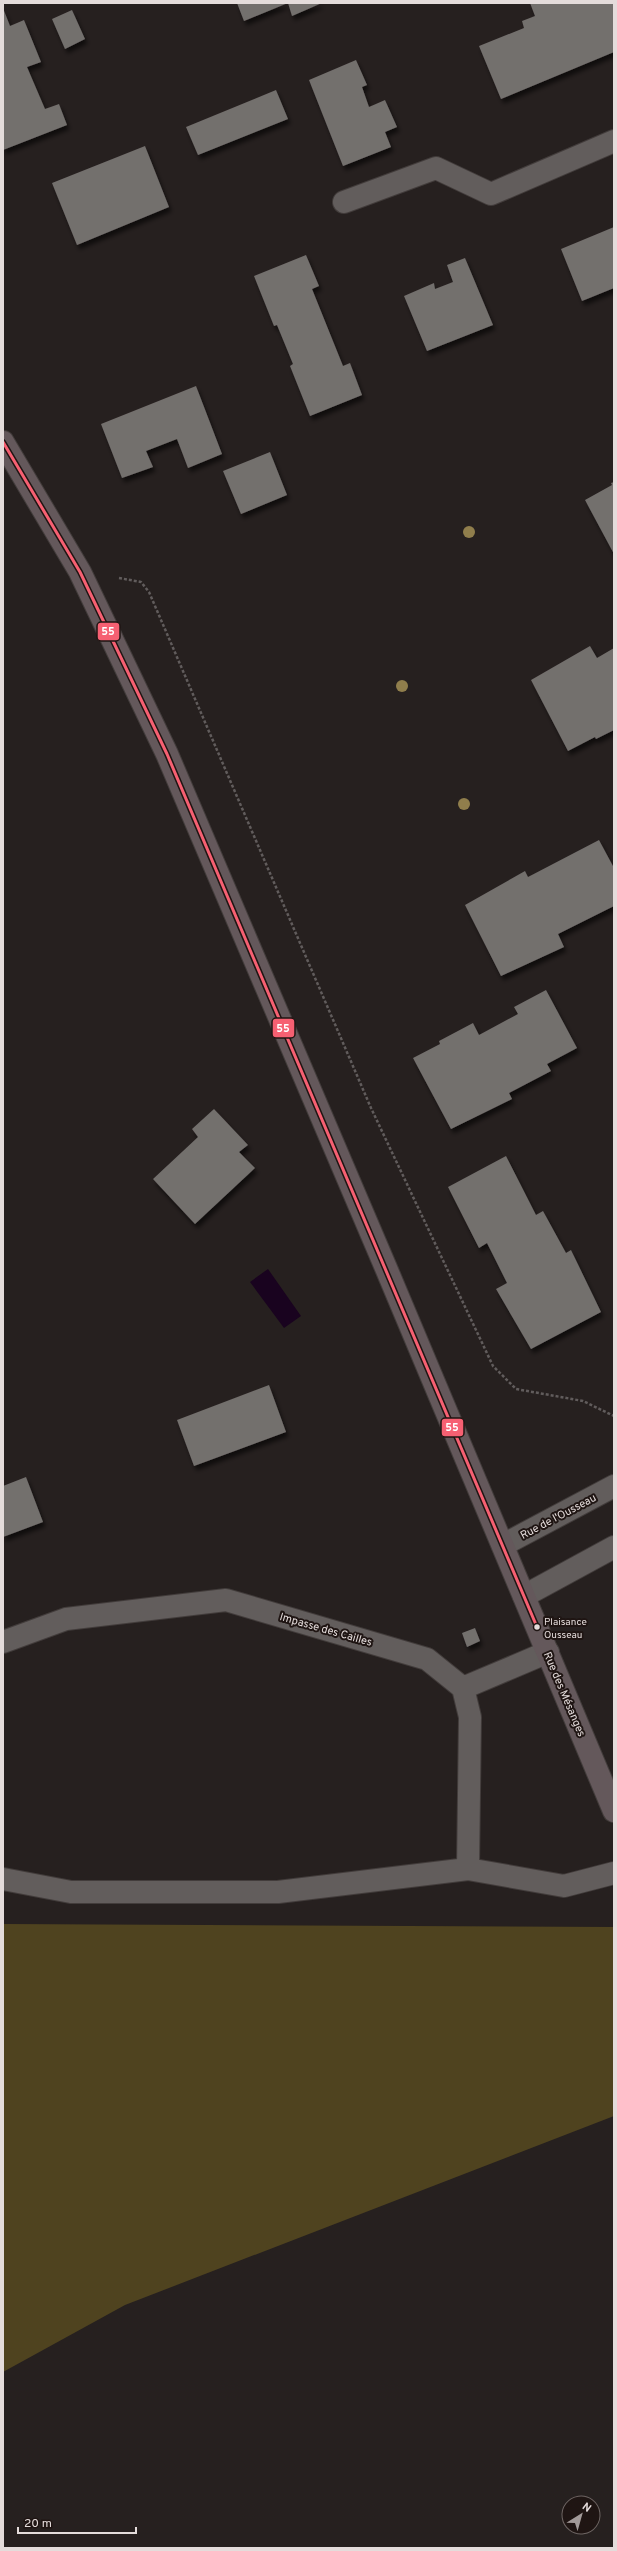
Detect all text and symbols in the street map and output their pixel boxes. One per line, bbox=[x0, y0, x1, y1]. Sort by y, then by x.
line badge: 55 bbox=[97, 622, 120, 641]
text: 55 bbox=[101, 625, 115, 639]
line badge: 55 bbox=[272, 1018, 295, 1038]
text: 55 bbox=[276, 1022, 290, 1036]
line badge: 55 bbox=[441, 1418, 464, 1437]
text: 55 bbox=[445, 1421, 459, 1435]
street label: Rue de l'Ousseau bbox=[518, 1491, 599, 1543]
street label: Impasse des Cailles bbox=[278, 1610, 374, 1650]
place label: Plaisance Ousseau bbox=[544, 1616, 587, 1642]
marker: Plaisance Ousseau bbox=[532, 1622, 542, 1632]
street label: Rue des Mésanges bbox=[540, 1650, 588, 1739]
north arrow bbox=[561, 2495, 601, 2535]
text: N bbox=[579, 2500, 594, 2516]
scale bar bbox=[18, 2509, 136, 2535]
text: 20 m bbox=[24, 2516, 52, 2532]

